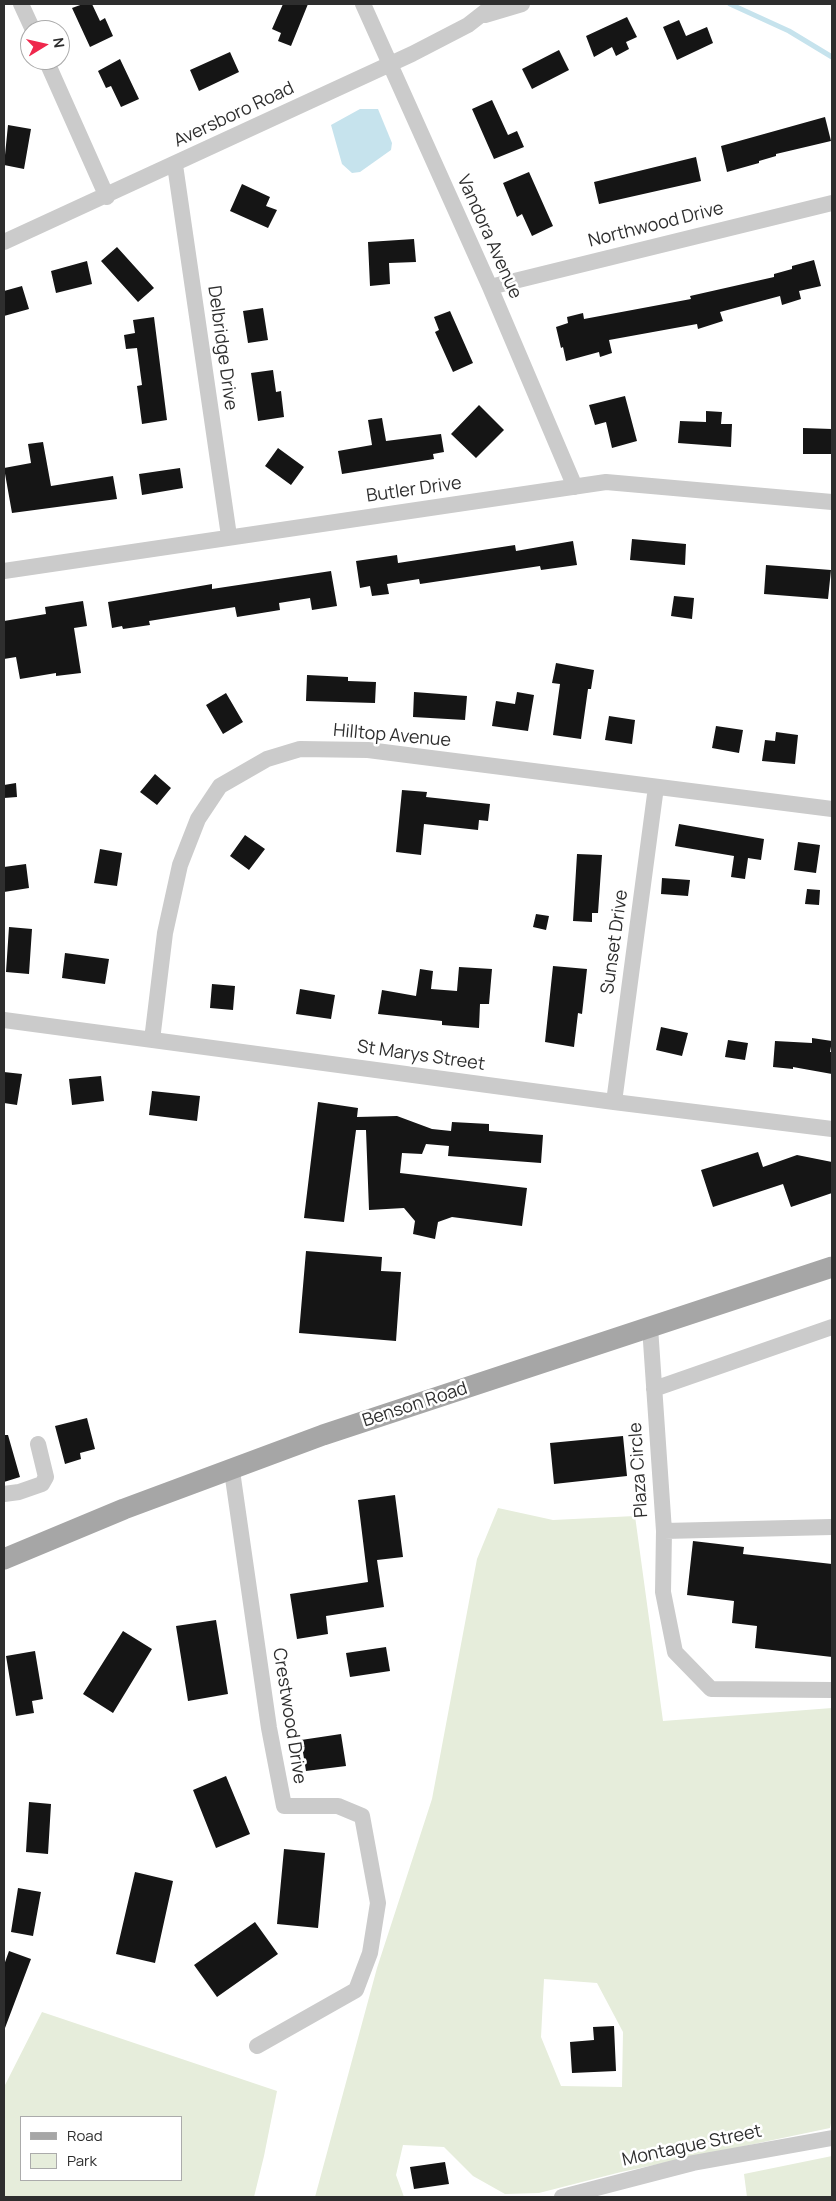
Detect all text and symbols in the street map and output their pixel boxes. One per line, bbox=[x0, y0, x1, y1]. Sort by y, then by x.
north arrow bbox=[20, 20, 70, 70]
text: N bbox=[49, 36, 69, 49]
street label: Aversboro Road bbox=[170, 78, 298, 152]
street label: Vandora Avenue bbox=[452, 172, 526, 302]
street label: Northwood Drive bbox=[586, 198, 726, 252]
street label: Delbridge Drive bbox=[203, 284, 241, 412]
street label: Butler Drive bbox=[365, 473, 463, 507]
street label: Hilltop Avenue bbox=[332, 720, 452, 752]
street label: Sunset Drive bbox=[597, 888, 633, 996]
street label: St Marys Street bbox=[356, 1036, 486, 1076]
street label: Benson Road bbox=[360, 1378, 470, 1432]
street label: Plaza Circle bbox=[625, 1422, 653, 1518]
street label: Crestwood Drive bbox=[268, 1646, 310, 1786]
legend bbox=[20, 2116, 182, 2181]
street label: Montague Street bbox=[620, 2121, 764, 2171]
text: Road bbox=[67, 2125, 103, 2146]
text: Park bbox=[67, 2150, 97, 2171]

